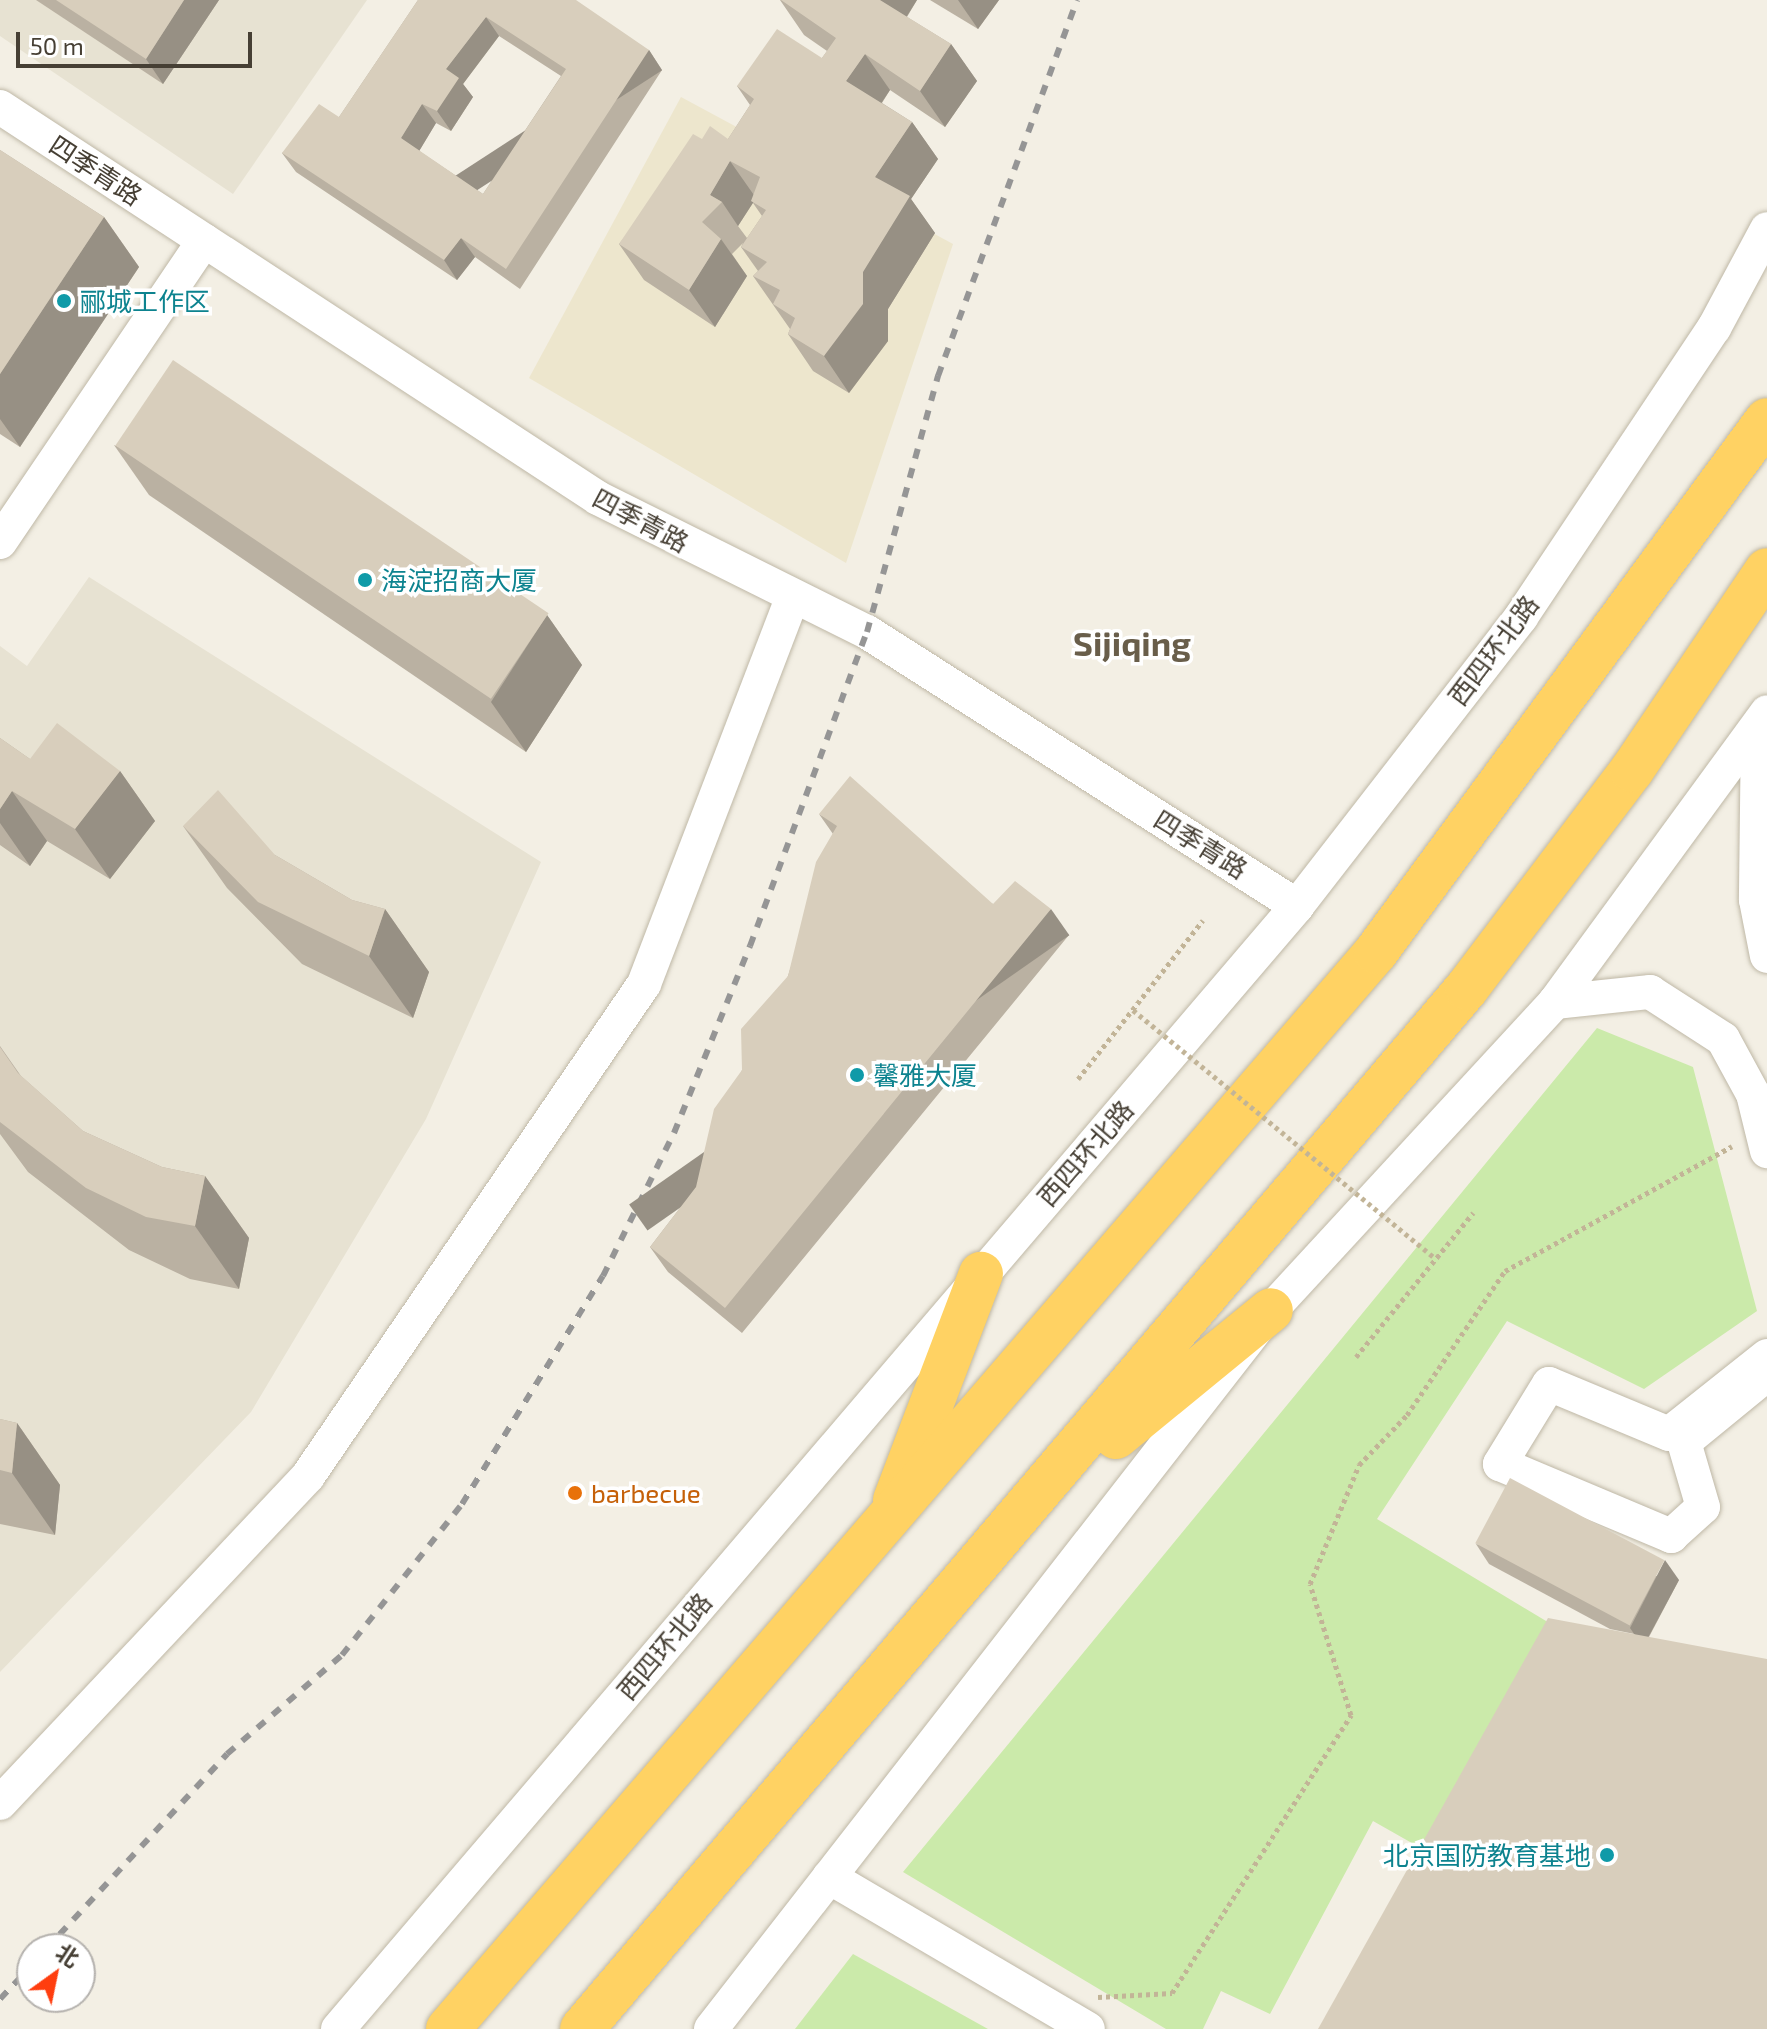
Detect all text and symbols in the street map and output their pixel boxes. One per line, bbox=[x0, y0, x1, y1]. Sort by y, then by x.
scale bar bbox=[20, 16, 256, 66]
text: 50 m bbox=[30, 31, 84, 60]
street label: 四季青路 bbox=[44, 129, 148, 211]
place label: 郦城工作区 bbox=[80, 285, 210, 317]
marker: 郦城工作区 bbox=[55, 292, 73, 310]
street label: 四季青路 bbox=[588, 482, 694, 558]
place label: 海淀招商大厦 bbox=[381, 564, 537, 596]
marker: 海淀招商大厦 bbox=[356, 571, 374, 589]
street label: 西四环北路 bbox=[1441, 589, 1545, 711]
district label: Sijiqing bbox=[1073, 623, 1191, 663]
street label: 四季青路 bbox=[1149, 803, 1253, 885]
place label: 馨雅大厦 bbox=[873, 1059, 977, 1091]
marker: 馨雅大厦 bbox=[848, 1066, 866, 1084]
street label: 西四环北路 bbox=[1031, 1094, 1139, 1212]
place label: barbecue bbox=[591, 1477, 701, 1509]
marker: barbecue bbox=[566, 1484, 584, 1502]
street label: 西四环北路 bbox=[610, 1586, 718, 1706]
place label: 北京国防教育基地 bbox=[1383, 1839, 1591, 1871]
marker: 北京国防教育基地 bbox=[1598, 1846, 1616, 1864]
north arrow bbox=[16, 1933, 96, 2013]
text: 北 bbox=[52, 1938, 84, 1971]

